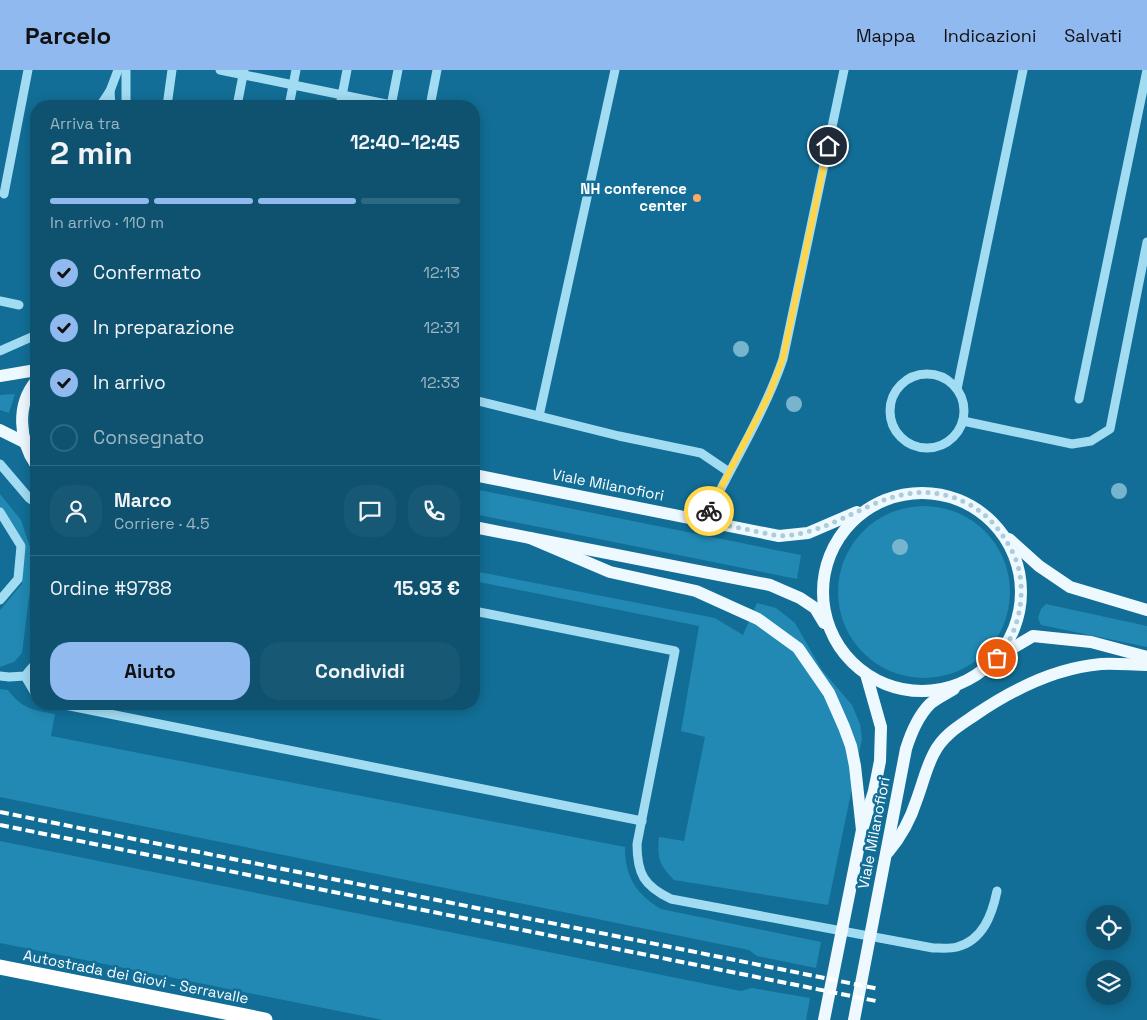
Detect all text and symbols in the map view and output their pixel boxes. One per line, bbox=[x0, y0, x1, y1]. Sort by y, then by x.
text: Parcelo bbox=[25, 20, 111, 51]
text: Mappa bbox=[856, 24, 915, 47]
text: Indicazioni bbox=[943, 24, 1036, 47]
text: Salvati bbox=[1064, 24, 1122, 47]
text: Arriva tra bbox=[50, 113, 120, 134]
pin bbox=[807, 125, 849, 167]
text: 12:40–12:45 bbox=[350, 130, 460, 155]
icon: home bbox=[814, 132, 842, 160]
text: 2 min bbox=[50, 133, 133, 173]
place label: NH conference center bbox=[580, 179, 687, 215]
marker: NH conference center bbox=[691, 192, 703, 204]
text: In arrivo · 110 m bbox=[50, 212, 164, 233]
icon: check bbox=[50, 259, 78, 287]
text: Confermato bbox=[93, 260, 201, 285]
text: 12:13 bbox=[423, 262, 460, 283]
icon: check bbox=[50, 314, 78, 342]
text: In preparazione bbox=[93, 315, 235, 340]
text: 12:31 bbox=[423, 317, 460, 338]
icon: check bbox=[50, 369, 78, 397]
text: In arrivo bbox=[93, 370, 166, 395]
text: 12:33 bbox=[420, 372, 460, 393]
text: Consegnato bbox=[93, 425, 204, 450]
street label: Viale Milanofiori bbox=[550, 464, 666, 505]
button: person bbox=[50, 485, 102, 537]
button: chat bbox=[344, 485, 396, 537]
button: phone bbox=[408, 485, 460, 537]
courier bbox=[684, 486, 734, 536]
text: Marco bbox=[114, 488, 172, 513]
icon: bike bbox=[695, 497, 723, 525]
text: Corriere · 4.5 bbox=[114, 513, 210, 534]
text: Ordine #9788 bbox=[50, 576, 172, 601]
text: 15.93 € bbox=[393, 576, 460, 601]
pin bbox=[976, 637, 1018, 679]
button: Aiuto bbox=[50, 642, 250, 700]
button: Condividi bbox=[260, 642, 460, 700]
icon: bag bbox=[983, 644, 1011, 672]
street label: Viale Milanofiori bbox=[853, 775, 894, 891]
map controls bbox=[1086, 905, 1131, 1005]
button: locate bbox=[1086, 905, 1131, 950]
street label: Autostrada dei Giovi - Serravalle bbox=[22, 945, 251, 1008]
button: layers bbox=[1086, 960, 1131, 1005]

